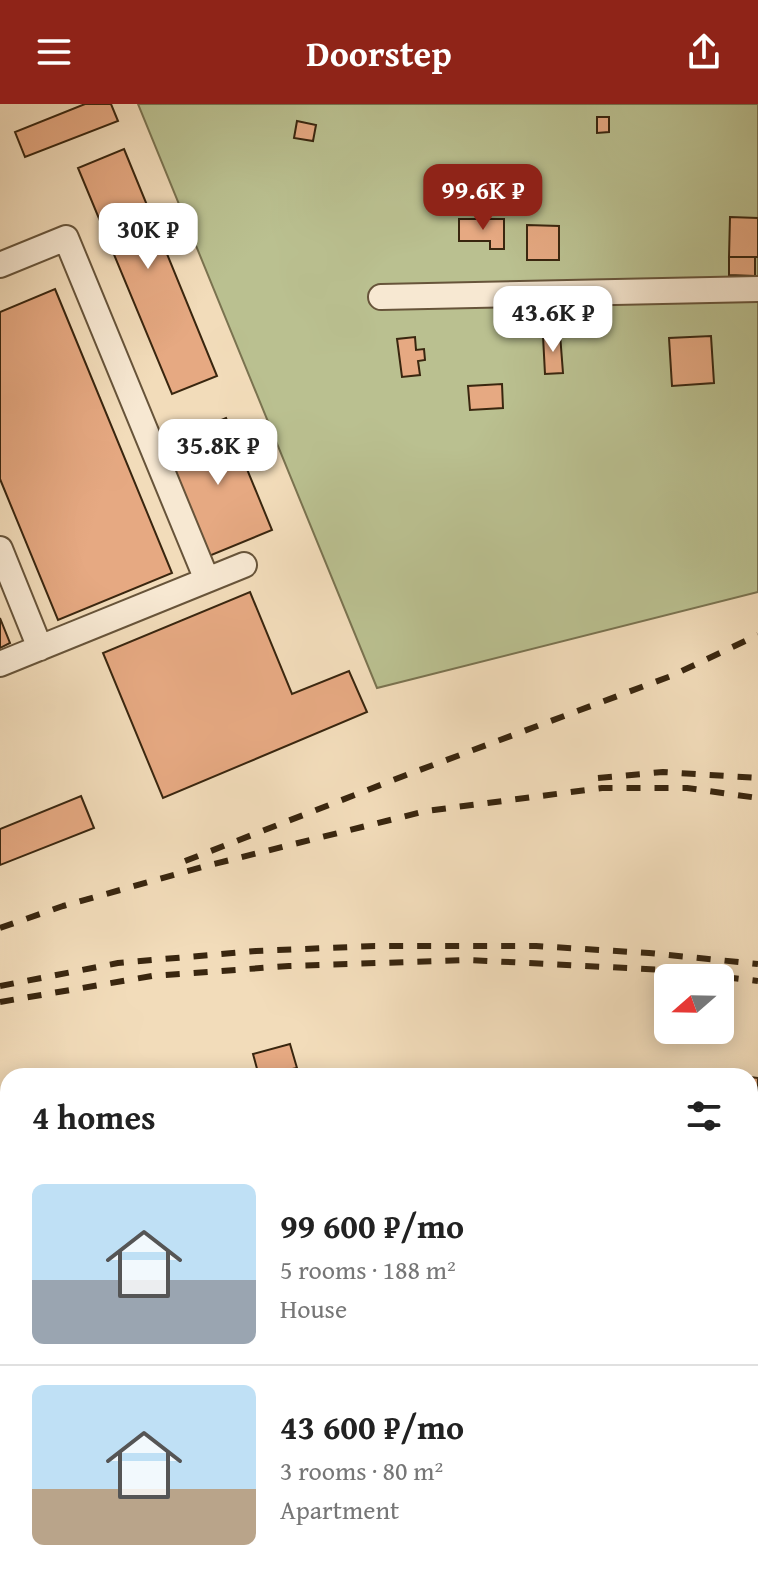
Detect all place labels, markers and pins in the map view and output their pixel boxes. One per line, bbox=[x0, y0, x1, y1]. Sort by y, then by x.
pin: 99.6K ₽ bbox=[409, 164, 557, 232]
pin: 30K ₽ bbox=[92, 203, 204, 271]
pin: 43.6K ₽ bbox=[479, 286, 627, 354]
pin: 35.8K ₽ bbox=[144, 419, 292, 487]

